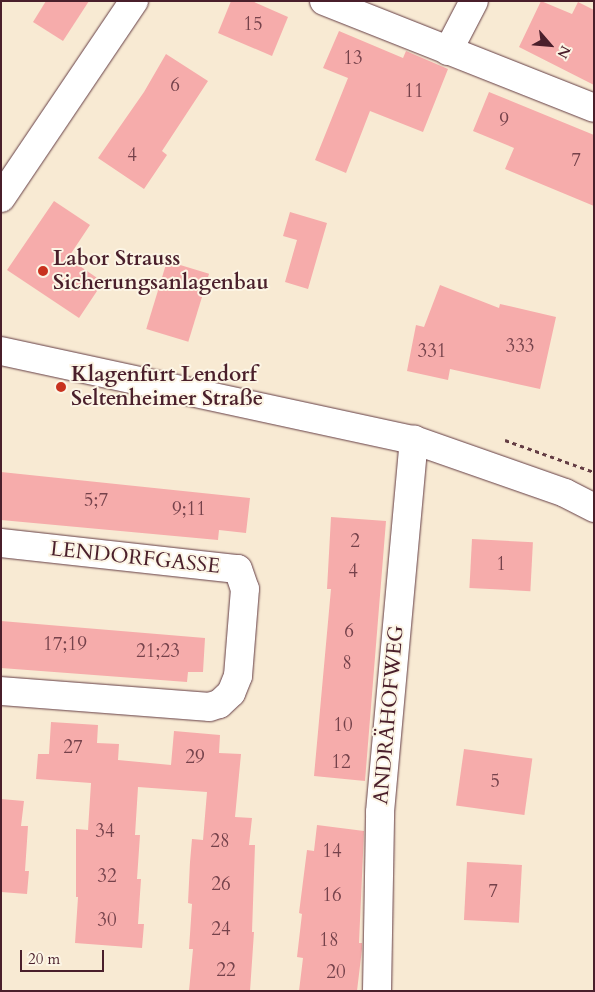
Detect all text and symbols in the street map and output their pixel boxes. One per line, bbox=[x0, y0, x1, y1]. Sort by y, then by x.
house number: 15 bbox=[243, 14, 263, 36]
north arrow bbox=[525, 20, 575, 70]
text: N bbox=[553, 42, 575, 62]
house number: 13 bbox=[343, 48, 363, 70]
house number: 6 bbox=[170, 75, 180, 97]
house number: 11 bbox=[404, 81, 424, 103]
house number: 9 bbox=[499, 110, 509, 132]
house number: 4 bbox=[127, 145, 137, 167]
house number: 7 bbox=[571, 150, 581, 172]
place label: Labor Strauss Sicherungsanlagenbau bbox=[53, 246, 269, 296]
marker: Labor Strauss Sicherungsanlagenbau bbox=[37, 265, 49, 277]
house number: 333 bbox=[505, 336, 535, 358]
house number: 331 bbox=[417, 341, 447, 363]
place label: Klagenfurt Lendorf Seltenheimer Straße bbox=[71, 362, 263, 412]
marker: Klagenfurt Lendorf Seltenheimer Straße bbox=[55, 381, 67, 393]
house number: 5;7 bbox=[84, 490, 108, 512]
house number: 9;11 bbox=[172, 499, 206, 521]
house number: 2 bbox=[350, 531, 360, 553]
street label: LENDORFGASSE bbox=[49, 537, 221, 579]
house number: 1 bbox=[496, 554, 506, 576]
house number: 4 bbox=[348, 561, 358, 583]
house number: 6 bbox=[344, 621, 354, 643]
street label: ANDRÄHOFWEG bbox=[369, 624, 409, 806]
house number: 17;19 bbox=[43, 634, 87, 656]
house number: 21;23 bbox=[136, 641, 180, 663]
house number: 8 bbox=[342, 653, 352, 675]
house number: 10 bbox=[333, 715, 353, 737]
house number: 27 bbox=[63, 737, 83, 759]
house number: 29 bbox=[185, 747, 205, 769]
house number: 12 bbox=[331, 752, 351, 774]
house number: 5 bbox=[490, 771, 500, 793]
house number: 34 bbox=[95, 821, 115, 843]
house number: 28 bbox=[210, 831, 230, 853]
house number: 14 bbox=[322, 841, 342, 863]
house number: 32 bbox=[97, 866, 117, 888]
house number: 26 bbox=[211, 874, 231, 896]
house number: 7 bbox=[488, 881, 498, 903]
house number: 16 bbox=[322, 885, 342, 907]
house number: 30 bbox=[97, 910, 117, 932]
house number: 24 bbox=[211, 919, 231, 941]
house number: 18 bbox=[319, 930, 339, 952]
scale bar bbox=[22, 940, 106, 972]
text: 20 m bbox=[28, 949, 60, 969]
house number: 22 bbox=[216, 960, 236, 982]
house number: 20 bbox=[326, 962, 346, 984]

